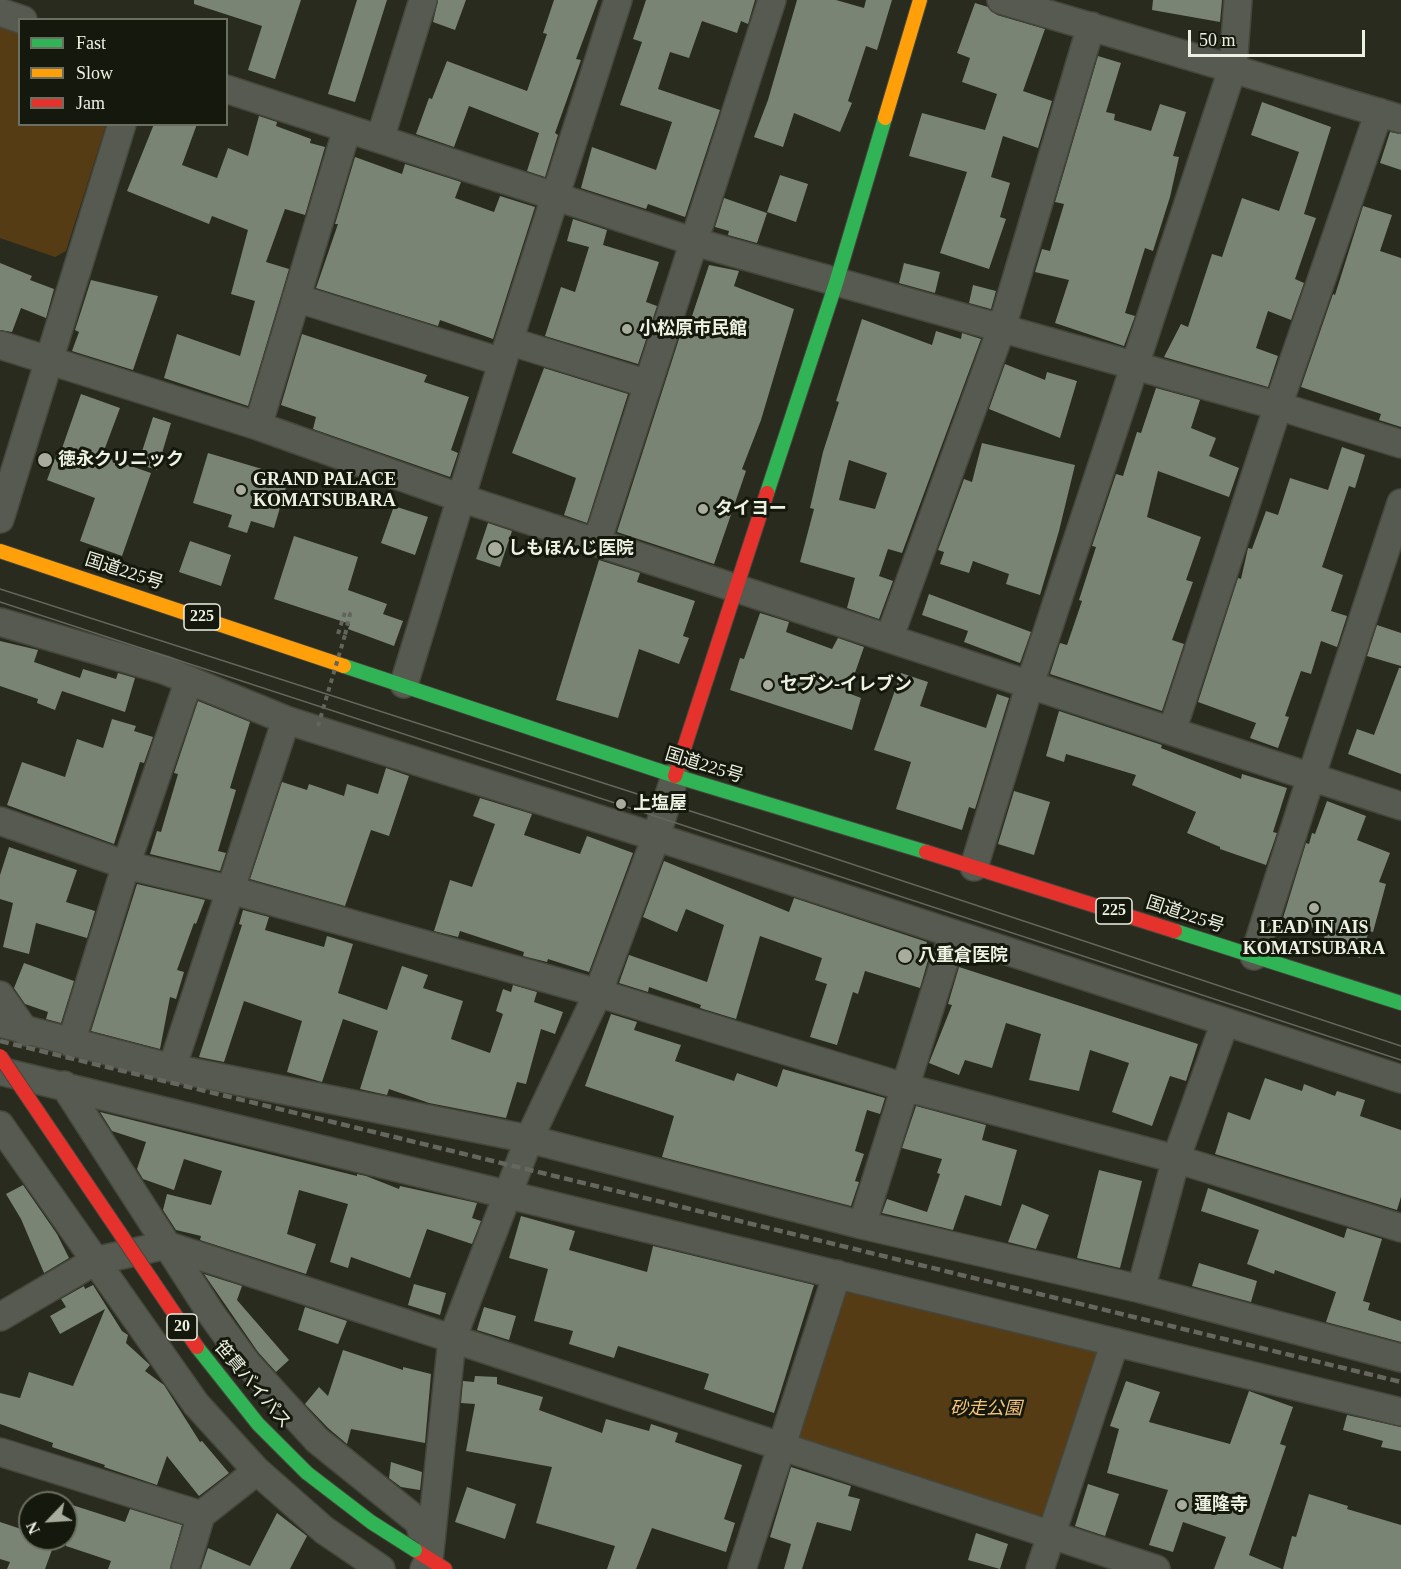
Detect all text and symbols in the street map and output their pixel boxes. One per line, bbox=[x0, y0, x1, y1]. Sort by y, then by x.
legend bbox=[18, 18, 228, 126]
scale bar bbox=[1191, 18, 1368, 56]
text: 50 m bbox=[1199, 30, 1236, 50]
text: Fast bbox=[76, 33, 106, 53]
text: Slow bbox=[76, 63, 113, 83]
text: Jam bbox=[76, 93, 105, 113]
place label: 小松原市民館 bbox=[639, 318, 747, 340]
marker: 小松原市民館 bbox=[620, 322, 634, 336]
place label: 徳永クリニック bbox=[58, 449, 184, 471]
marker: 徳永クリニック bbox=[36, 451, 54, 469]
place label: GRAND PALACE KOMATSUBARA bbox=[253, 469, 396, 512]
marker: GRAND PALACE KOMATSUBARA bbox=[234, 483, 248, 497]
place label: タイヨー bbox=[715, 498, 787, 520]
marker: タイヨー bbox=[696, 502, 710, 516]
place label: しもほんじ医院 bbox=[508, 538, 634, 560]
marker: しもほんじ医院 bbox=[486, 540, 504, 558]
street label: 国道225号 bbox=[82, 549, 166, 595]
road number: 225 bbox=[184, 604, 220, 630]
place label: セブン-イレブン bbox=[780, 674, 912, 696]
marker: セブン-イレブン bbox=[761, 678, 775, 692]
street label: 国道225号 bbox=[662, 744, 746, 788]
place label: 上塩屋 bbox=[633, 793, 687, 815]
marker: 上塩屋 bbox=[614, 797, 628, 811]
street label: 国道225号 bbox=[1143, 892, 1227, 938]
road number: 225 bbox=[1096, 898, 1132, 924]
marker: LEAD IN AIS KOMATSUBARA bbox=[1307, 901, 1321, 915]
place label: LEAD IN AIS KOMATSUBARA bbox=[1243, 917, 1385, 960]
place label: 八重倉医院 bbox=[918, 945, 1008, 967]
marker: 八重倉医院 bbox=[896, 947, 914, 965]
road number: 20 bbox=[167, 1314, 197, 1340]
street label: 笹貫バイパス bbox=[209, 1337, 295, 1433]
park label: 砂走公園 bbox=[950, 1398, 1022, 1420]
north arrow bbox=[18, 1491, 78, 1551]
place label: 蓮隆寺 bbox=[1194, 1494, 1248, 1516]
marker: 蓮隆寺 bbox=[1175, 1498, 1189, 1512]
text: N bbox=[23, 1519, 43, 1537]

